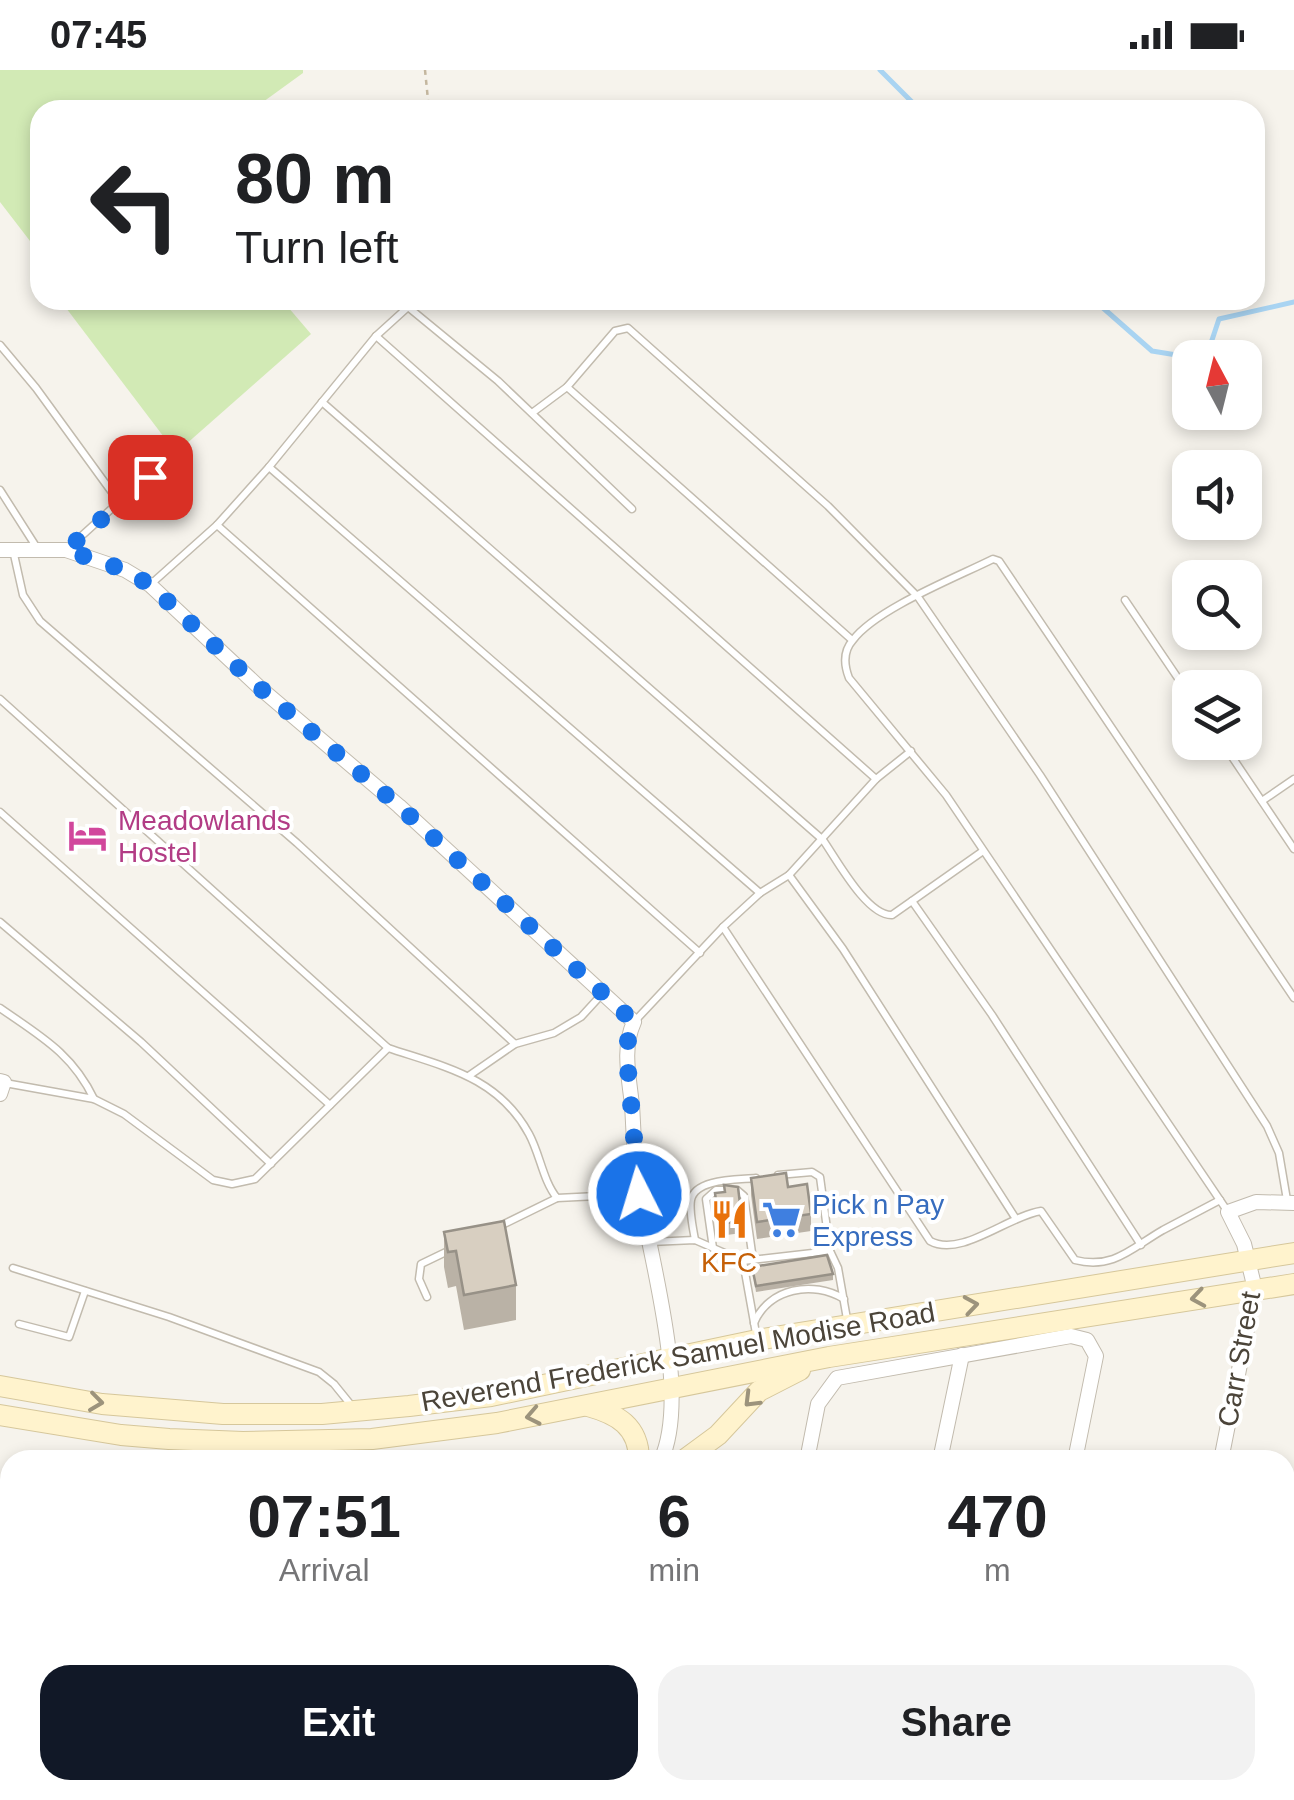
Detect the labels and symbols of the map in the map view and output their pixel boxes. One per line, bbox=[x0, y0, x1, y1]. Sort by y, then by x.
north arrow bbox=[1172, 340, 1262, 430]
pin bbox=[108, 435, 193, 520]
place label: Meadowlands Hostel bbox=[118, 805, 291, 868]
hotel icon: Meadowlands Hostel bbox=[67, 815, 109, 857]
position arrow bbox=[587, 1142, 691, 1246]
place label: Pick n Pay Express bbox=[812, 1189, 944, 1252]
restaurant icon: KFC bbox=[708, 1198, 750, 1240]
supermarket icon: Pick n Pay Express bbox=[761, 1199, 803, 1241]
place label: KFC bbox=[701, 1247, 757, 1278]
one-way arrow bbox=[1189, 1286, 1206, 1307]
street label: Carr Street bbox=[1212, 1289, 1266, 1429]
one-way arrow bbox=[963, 1295, 979, 1316]
street label: Reverend Frederick Samuel Modise Road bbox=[419, 1296, 937, 1418]
one-way arrow bbox=[745, 1389, 763, 1407]
one-way arrow bbox=[88, 1391, 104, 1412]
one-way arrow bbox=[525, 1405, 542, 1426]

